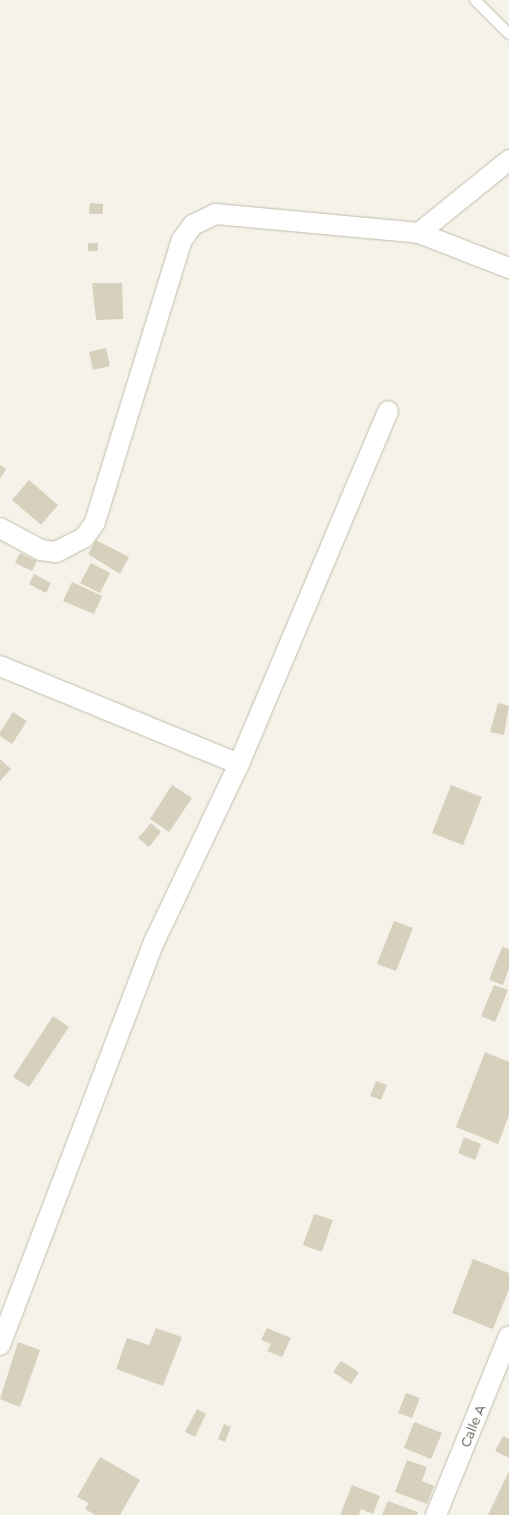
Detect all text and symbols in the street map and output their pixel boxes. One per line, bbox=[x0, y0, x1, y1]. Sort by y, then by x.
street label: Calle A bbox=[457, 1403, 489, 1449]

